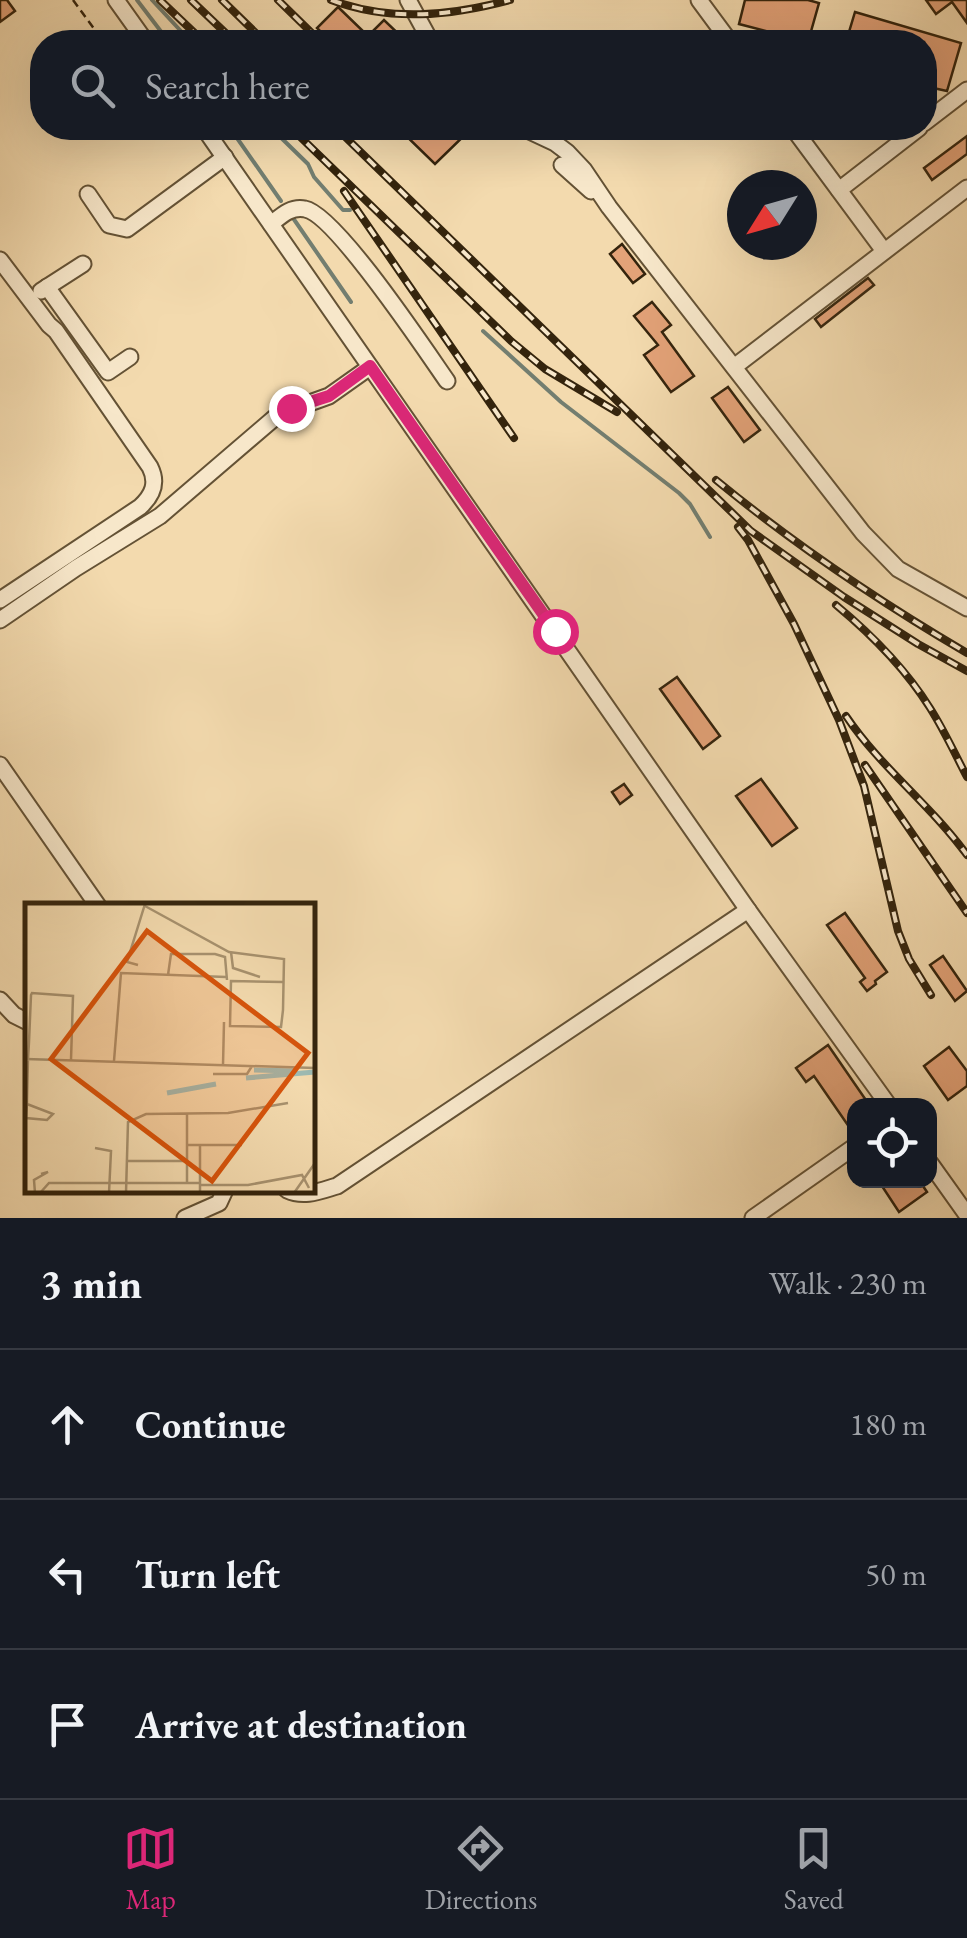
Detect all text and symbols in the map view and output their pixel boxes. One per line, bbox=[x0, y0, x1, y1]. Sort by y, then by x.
search box bbox=[30, 30, 937, 140]
icon: search bbox=[65, 58, 120, 113]
text: Search here bbox=[145, 61, 310, 110]
north arrow bbox=[727, 170, 817, 260]
route end bbox=[269, 386, 315, 432]
route start bbox=[533, 609, 579, 655]
inset map bbox=[25, 903, 315, 1193]
map controls bbox=[847, 1098, 937, 1188]
button: locate bbox=[847, 1098, 937, 1188]
text: 3 min bbox=[40, 1256, 142, 1311]
text: Walk · 230 m bbox=[769, 1262, 927, 1304]
icon: ahead bbox=[40, 1397, 95, 1452]
text: Continue bbox=[135, 1400, 286, 1449]
text: 180 m bbox=[850, 1403, 927, 1445]
icon: left bbox=[40, 1547, 95, 1602]
text: Turn left bbox=[135, 1550, 280, 1599]
text: 50 m bbox=[865, 1553, 927, 1595]
icon: arrive bbox=[40, 1697, 95, 1752]
text: Arrive at destination bbox=[135, 1700, 467, 1749]
tab: Map bbox=[123, 1821, 178, 1917]
tab: Directions bbox=[425, 1821, 537, 1917]
tab: Saved bbox=[784, 1821, 844, 1917]

